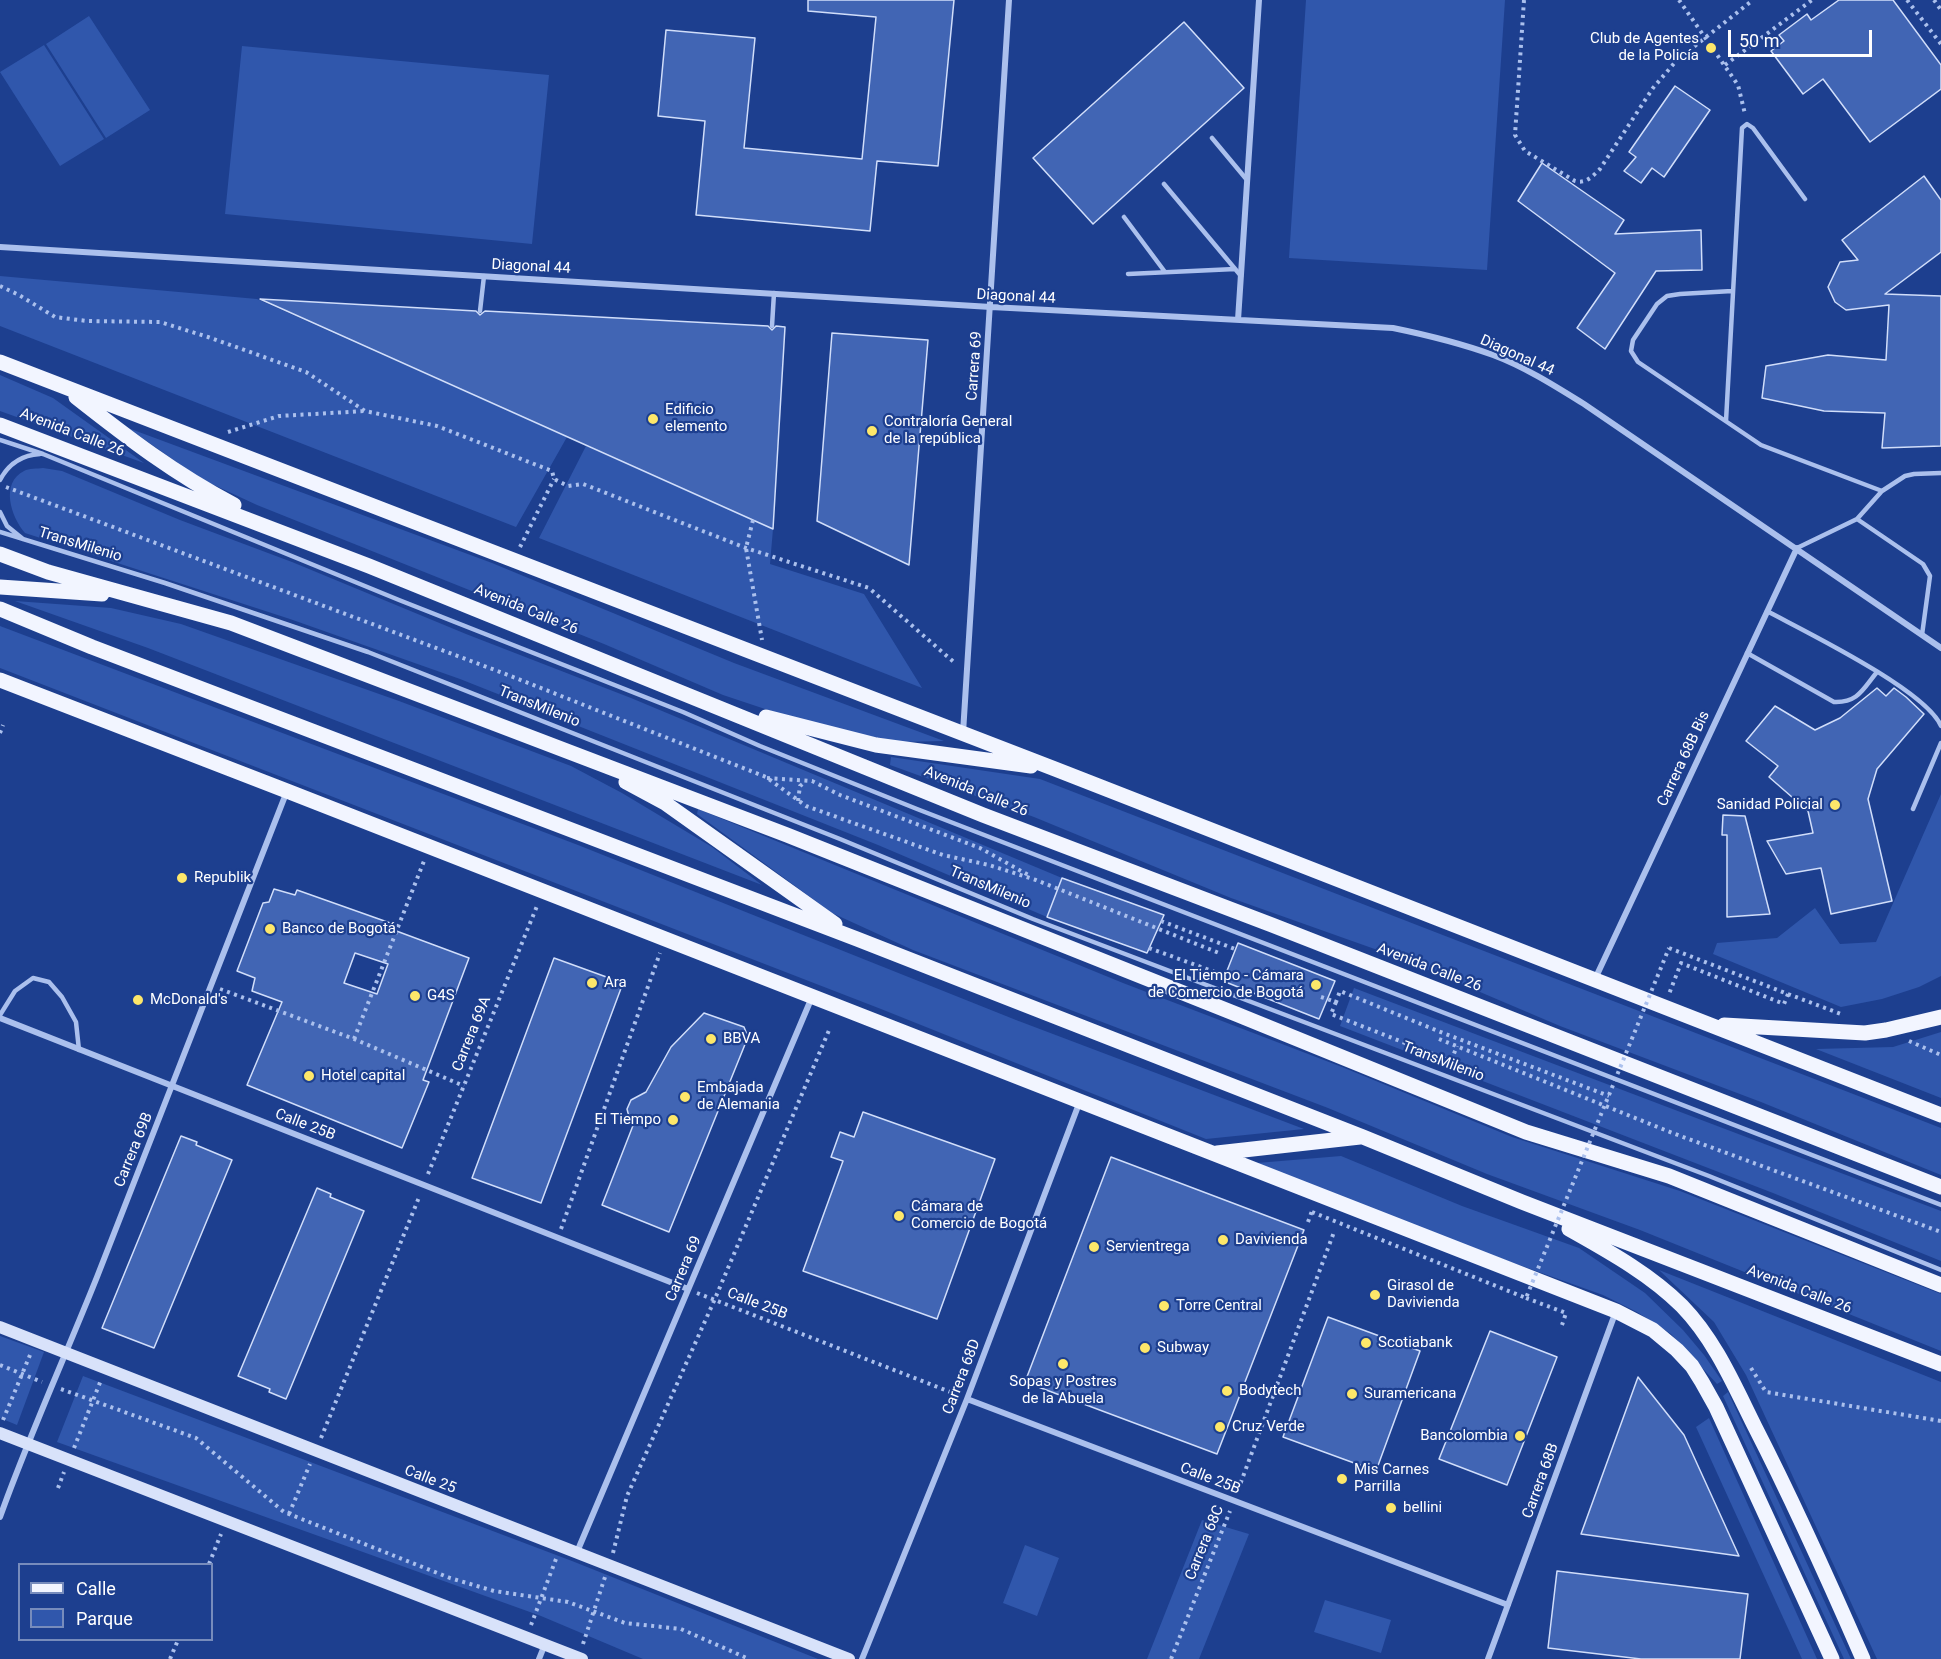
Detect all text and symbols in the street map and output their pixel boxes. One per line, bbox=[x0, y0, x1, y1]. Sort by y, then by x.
scale bar bbox=[1731, 18, 1875, 56]
place label: Club de Agentes de la Policía bbox=[1590, 30, 1699, 65]
text: 50 m bbox=[1739, 30, 1779, 51]
marker: Club de Agentes de la Policía bbox=[1704, 41, 1718, 55]
street label: Diagonal 44 bbox=[491, 256, 571, 278]
street label: Diagonal 44 bbox=[976, 286, 1056, 308]
street label: Carrera 69 bbox=[964, 331, 986, 401]
street label: Diagonal 44 bbox=[1477, 332, 1557, 380]
place label: Edificio elemento bbox=[665, 401, 727, 436]
street label: Avenida Calle 26 bbox=[17, 405, 127, 461]
marker: Edificio elemento bbox=[646, 412, 660, 426]
place label: Contraloría General de la república bbox=[884, 413, 1012, 448]
marker: Contraloría General de la república bbox=[865, 424, 879, 438]
street label: TransMilenio bbox=[36, 524, 124, 566]
street label: Avenida Calle 26 bbox=[471, 581, 581, 639]
street label: TransMilenio bbox=[496, 683, 582, 731]
street label: Carrera 68B Bis bbox=[1654, 708, 1714, 810]
street label: Avenida Calle 26 bbox=[921, 763, 1031, 821]
place label: Sanidad Policial bbox=[1717, 796, 1823, 814]
marker: Sanidad Policial bbox=[1828, 798, 1842, 812]
street label: TransMilenio bbox=[947, 863, 1033, 913]
place label: Republik bbox=[194, 869, 251, 887]
marker: Republik bbox=[175, 871, 189, 885]
place label: Banco de Bogotá bbox=[282, 920, 396, 938]
marker: Banco de Bogotá bbox=[263, 922, 277, 936]
street label: Avenida Calle 26 bbox=[1374, 940, 1484, 996]
place label: El Tiempo - Cámara de Comercio de Bogotá bbox=[1148, 967, 1304, 1002]
place label: Ara bbox=[604, 974, 627, 992]
marker: Ara bbox=[585, 976, 599, 990]
marker: El Tiempo - Cámara de Comercio de Bogotá bbox=[1309, 978, 1323, 992]
place label: G4S bbox=[427, 987, 455, 1005]
marker: G4S bbox=[408, 989, 422, 1003]
place label: McDonald's bbox=[150, 991, 228, 1009]
marker: McDonald's bbox=[131, 993, 145, 1007]
street label: Carrera 69A bbox=[449, 994, 495, 1074]
place label: BBVA bbox=[723, 1030, 760, 1048]
marker: BBVA bbox=[704, 1032, 718, 1046]
street label: TransMilenio bbox=[1400, 1038, 1486, 1086]
place label: Hotel capital bbox=[321, 1067, 405, 1085]
marker: Hotel capital bbox=[302, 1069, 316, 1083]
place label: Embajada de Alemania bbox=[697, 1079, 780, 1114]
marker: Embajada de Alemania bbox=[678, 1090, 692, 1104]
street label: Calle 25B bbox=[272, 1105, 338, 1145]
street label: Carrera 69B bbox=[111, 1110, 157, 1190]
place label: El Tiempo bbox=[594, 1111, 661, 1129]
marker: El Tiempo bbox=[666, 1113, 680, 1127]
place label: Cámara de Comercio de Bogotá bbox=[911, 1198, 1047, 1233]
marker: Cámara de Comercio de Bogotá bbox=[892, 1209, 906, 1223]
place label: Davivienda bbox=[1235, 1231, 1308, 1249]
marker: Davivienda bbox=[1216, 1233, 1230, 1247]
street label: Carrera 69 bbox=[662, 1234, 706, 1304]
place label: Servientrega bbox=[1106, 1238, 1190, 1256]
marker: Servientrega bbox=[1087, 1240, 1101, 1254]
street label: Avenida Calle 26 bbox=[1744, 1262, 1854, 1318]
place label: Girasol de Davivienda bbox=[1387, 1277, 1460, 1312]
street label: Calle 25B bbox=[724, 1284, 790, 1324]
marker: Girasol de Davivienda bbox=[1368, 1288, 1382, 1302]
place label: Torre Central bbox=[1176, 1297, 1262, 1315]
marker: Torre Central bbox=[1157, 1299, 1171, 1313]
place label: Scotiabank bbox=[1378, 1334, 1452, 1352]
marker: Scotiabank bbox=[1359, 1336, 1373, 1350]
street label: Carrera 68D bbox=[939, 1337, 985, 1417]
place label: Subway bbox=[1157, 1339, 1209, 1357]
marker: Subway bbox=[1138, 1341, 1152, 1355]
marker: Sopas y Postres de la Abuela bbox=[1056, 1357, 1070, 1371]
place label: Sopas y Postres de la Abuela bbox=[1009, 1373, 1117, 1408]
place label: Bodytech bbox=[1239, 1382, 1301, 1400]
marker: Bodytech bbox=[1220, 1384, 1234, 1398]
place label: Suramericana bbox=[1364, 1385, 1456, 1403]
marker: Suramericana bbox=[1345, 1387, 1359, 1401]
place label: Cruz Verde bbox=[1232, 1418, 1305, 1436]
marker: Cruz Verde bbox=[1213, 1420, 1227, 1434]
place label: Bancolombia bbox=[1420, 1427, 1508, 1445]
marker: Bancolombia bbox=[1513, 1429, 1527, 1443]
street label: Carrera 68B bbox=[1519, 1441, 1563, 1521]
street label: Calle 25B bbox=[1177, 1459, 1243, 1499]
place label: Mis Carnes Parrilla bbox=[1354, 1461, 1429, 1496]
street label: Calle 25 bbox=[402, 1462, 458, 1498]
marker: Mis Carnes Parrilla bbox=[1335, 1472, 1349, 1486]
place label: bellini bbox=[1403, 1499, 1442, 1517]
marker: bellini bbox=[1384, 1501, 1398, 1515]
street label: Carrera 68C bbox=[1182, 1503, 1228, 1583]
legend bbox=[18, 1563, 213, 1641]
text: Calle bbox=[76, 1578, 116, 1599]
text: Parque bbox=[76, 1608, 133, 1629]

